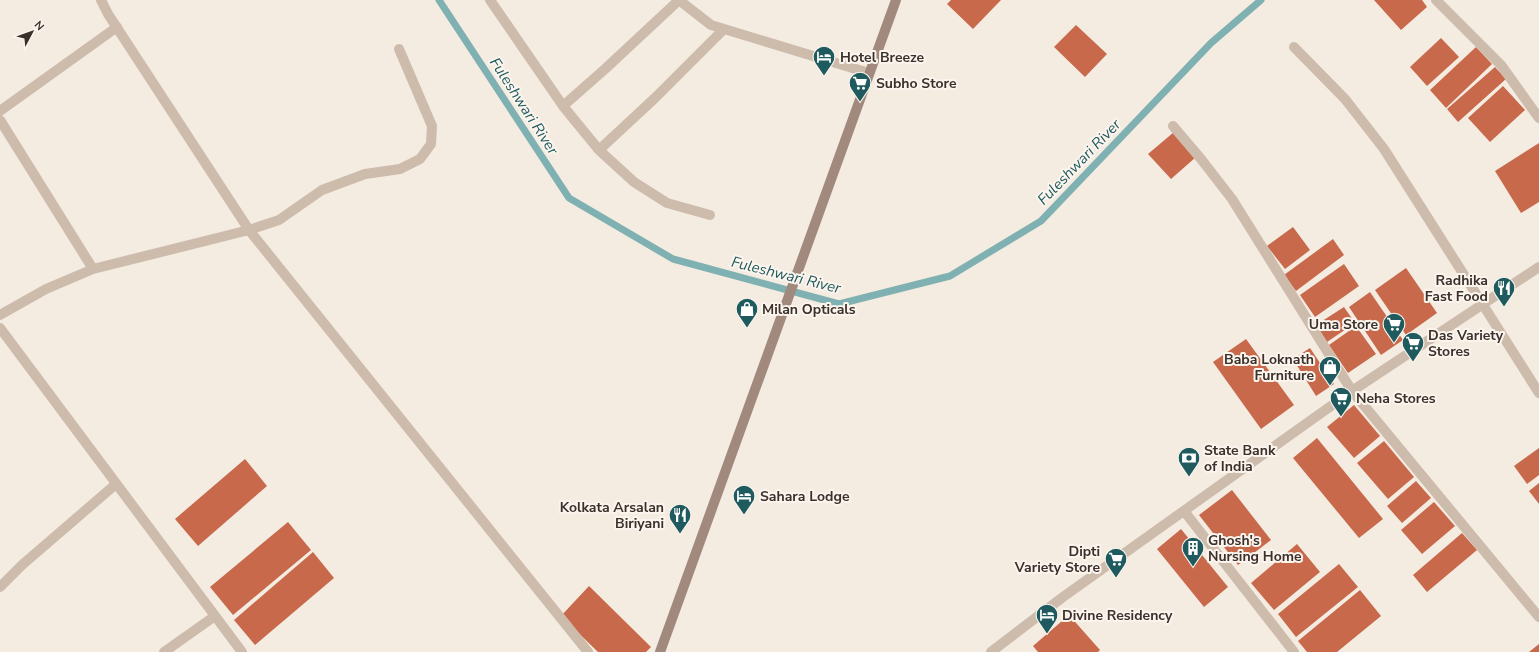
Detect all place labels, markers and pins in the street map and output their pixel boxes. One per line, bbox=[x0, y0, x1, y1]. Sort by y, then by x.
hotel icon: Hotel Breeze bbox=[811, 44, 837, 77]
place label: Hotel Breeze bbox=[840, 48, 925, 67]
supermarket icon: Subho Store bbox=[847, 70, 873, 103]
place label: Subho Store bbox=[876, 74, 957, 93]
place label: Radhika Fast Food bbox=[1425, 271, 1488, 306]
restaurant icon: Radhika Fast Food bbox=[1491, 275, 1517, 308]
shop icon: Milan Opticals bbox=[734, 296, 760, 329]
place label: Milan Opticals bbox=[762, 300, 856, 319]
supermarket icon: Uma Store bbox=[1381, 311, 1407, 344]
place label: Uma Store bbox=[1309, 315, 1378, 334]
place label: Das Variety Stores bbox=[1428, 326, 1504, 361]
supermarket icon: Das Variety Stores bbox=[1400, 330, 1426, 363]
place label: Baba Loknath Furniture bbox=[1224, 350, 1314, 385]
shop icon: Baba Loknath Furniture bbox=[1317, 354, 1343, 387]
supermarket icon: Neha Stores bbox=[1328, 385, 1354, 418]
place label: Neha Stores bbox=[1356, 389, 1436, 408]
place label: State Bank of India bbox=[1204, 441, 1276, 476]
bank icon: State Bank of India bbox=[1176, 445, 1202, 478]
hotel icon: Sahara Lodge bbox=[731, 483, 757, 516]
place label: Sahara Lodge bbox=[760, 487, 850, 506]
place label: Kolkata Arsalan Biriyani bbox=[560, 498, 664, 533]
restaurant icon: Kolkata Arsalan Biriyani bbox=[667, 502, 693, 535]
place label: Ghosh's Nursing Home bbox=[1208, 531, 1302, 566]
building icon: Ghosh's Nursing Home bbox=[1180, 535, 1206, 568]
place label: Dipti Variety Store bbox=[1014, 542, 1100, 577]
supermarket icon: Dipti Variety Store bbox=[1103, 546, 1129, 579]
hotel icon: Divine Residency bbox=[1034, 602, 1060, 635]
place label: Divine Residency bbox=[1062, 606, 1173, 625]

